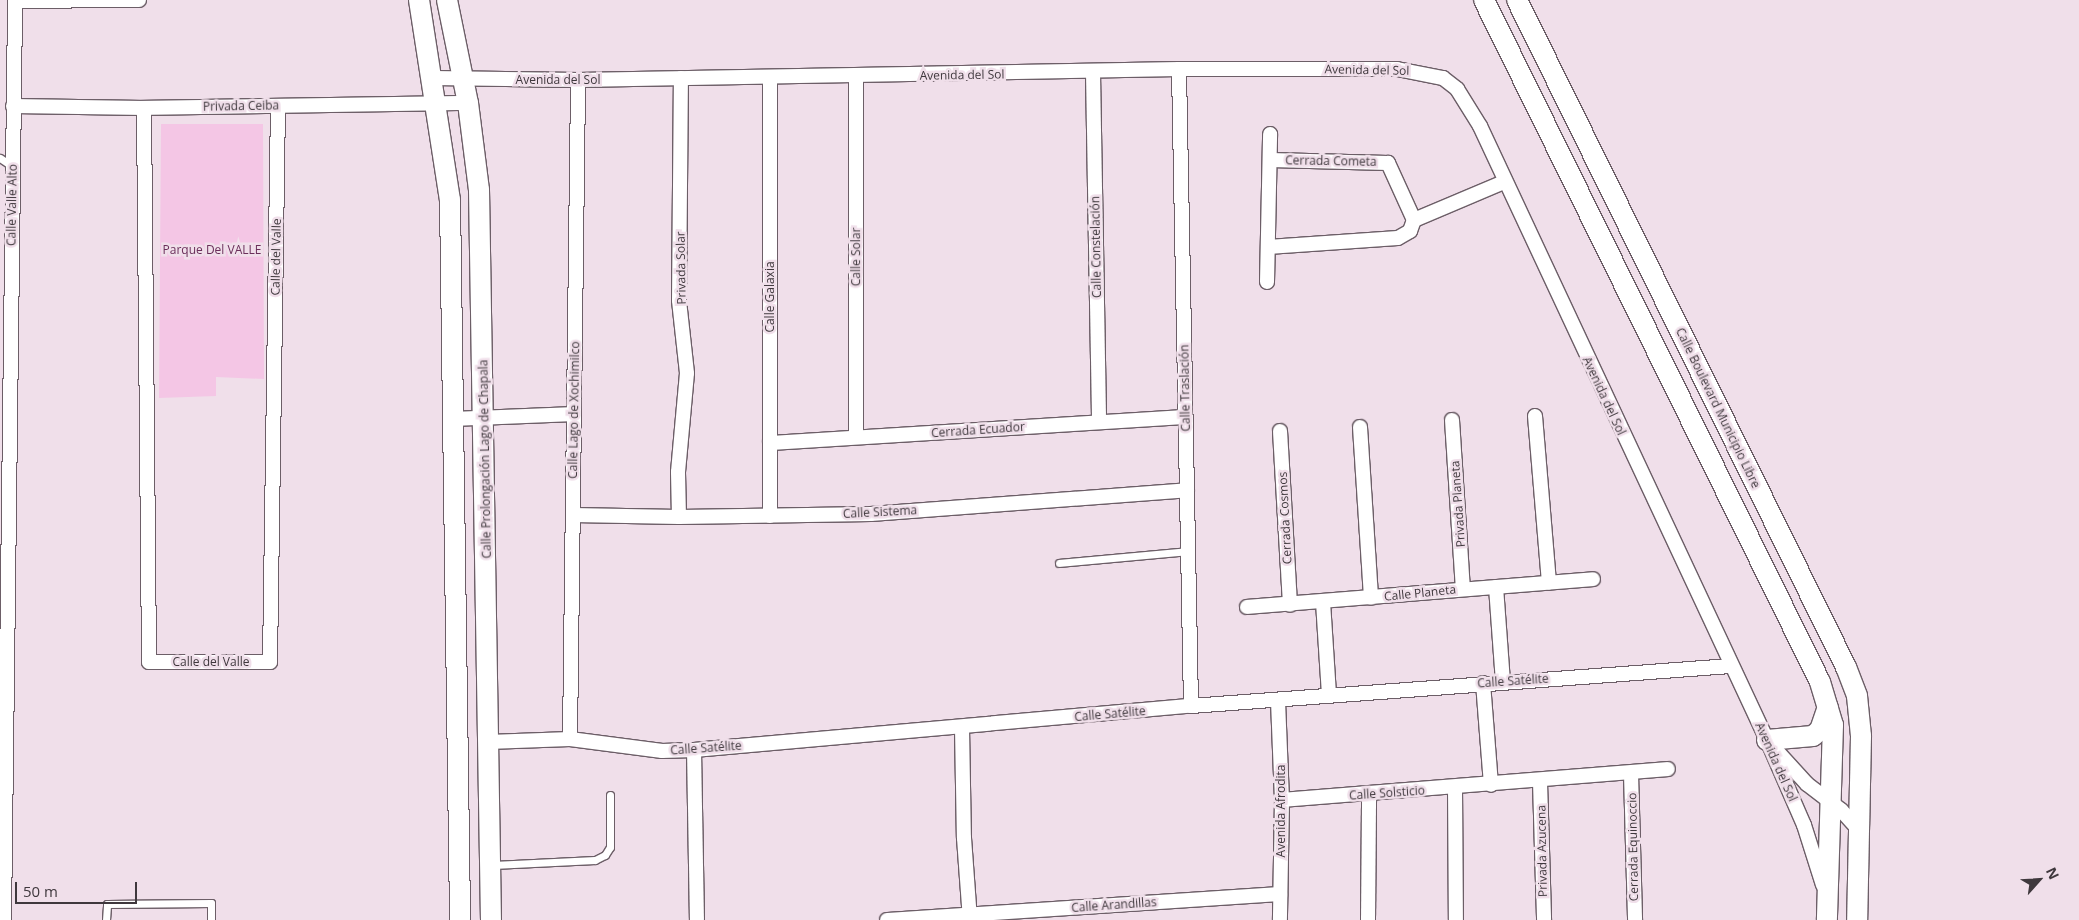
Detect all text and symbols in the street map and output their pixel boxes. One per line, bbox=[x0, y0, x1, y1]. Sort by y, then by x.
street label: Avenida del Sol bbox=[1324, 62, 1410, 78]
street label: Avenida del Sol bbox=[919, 67, 1005, 83]
street label: Avenida del Sol bbox=[516, 73, 600, 87]
street label: Privada Ceiba bbox=[203, 98, 279, 114]
street label: Cerrada Cometa bbox=[1285, 153, 1377, 169]
street label: Calle Valle Alto bbox=[4, 164, 20, 246]
street label: Calle Constelación bbox=[1088, 196, 1104, 298]
street label: Calle del Valle bbox=[268, 218, 284, 296]
street label: Calle Solar bbox=[849, 228, 863, 286]
street label: Privada Solar bbox=[673, 231, 689, 305]
park label: Parque Del VALLE bbox=[163, 243, 261, 257]
street label: Calle Galaxia bbox=[763, 261, 777, 333]
street label: Calle Boulevard Municipio Libre bbox=[1673, 325, 1763, 491]
street label: Calle Lago de Xochimilco bbox=[566, 341, 582, 479]
street label: Calle Traslación bbox=[1177, 344, 1193, 432]
street label: Avenida del Sol bbox=[1580, 354, 1628, 438]
street label: Calle Prolongación Lago de Chapala bbox=[476, 359, 494, 559]
street label: Cerrada Ecuador bbox=[931, 420, 1025, 440]
street label: Privada Planeta bbox=[1448, 460, 1468, 548]
street label: Cerrada Cosmos bbox=[1275, 471, 1295, 565]
street label: Calle Sistema bbox=[843, 503, 917, 521]
street label: Calle Planeta bbox=[1383, 582, 1457, 604]
street label: Calle del Valle bbox=[173, 655, 249, 669]
street label: Calle Satélite bbox=[1477, 671, 1549, 691]
street label: Calle Satélite bbox=[1074, 704, 1146, 724]
street label: Avenida del Sol bbox=[1752, 720, 1800, 804]
street label: Calle Satélite bbox=[670, 738, 742, 758]
street label: Avenida Afrodita bbox=[1274, 765, 1288, 857]
street label: Calle Solsticio bbox=[1349, 783, 1425, 803]
street label: Cerrada Equinoccio bbox=[1625, 793, 1641, 901]
street label: Privada Azucena bbox=[1534, 805, 1550, 897]
north arrow bbox=[2014, 855, 2064, 905]
text: N bbox=[2042, 864, 2064, 882]
scale bar bbox=[18, 872, 140, 904]
text: 50 m bbox=[23, 881, 58, 901]
street label: Calle Arandillas bbox=[1071, 895, 1157, 915]

